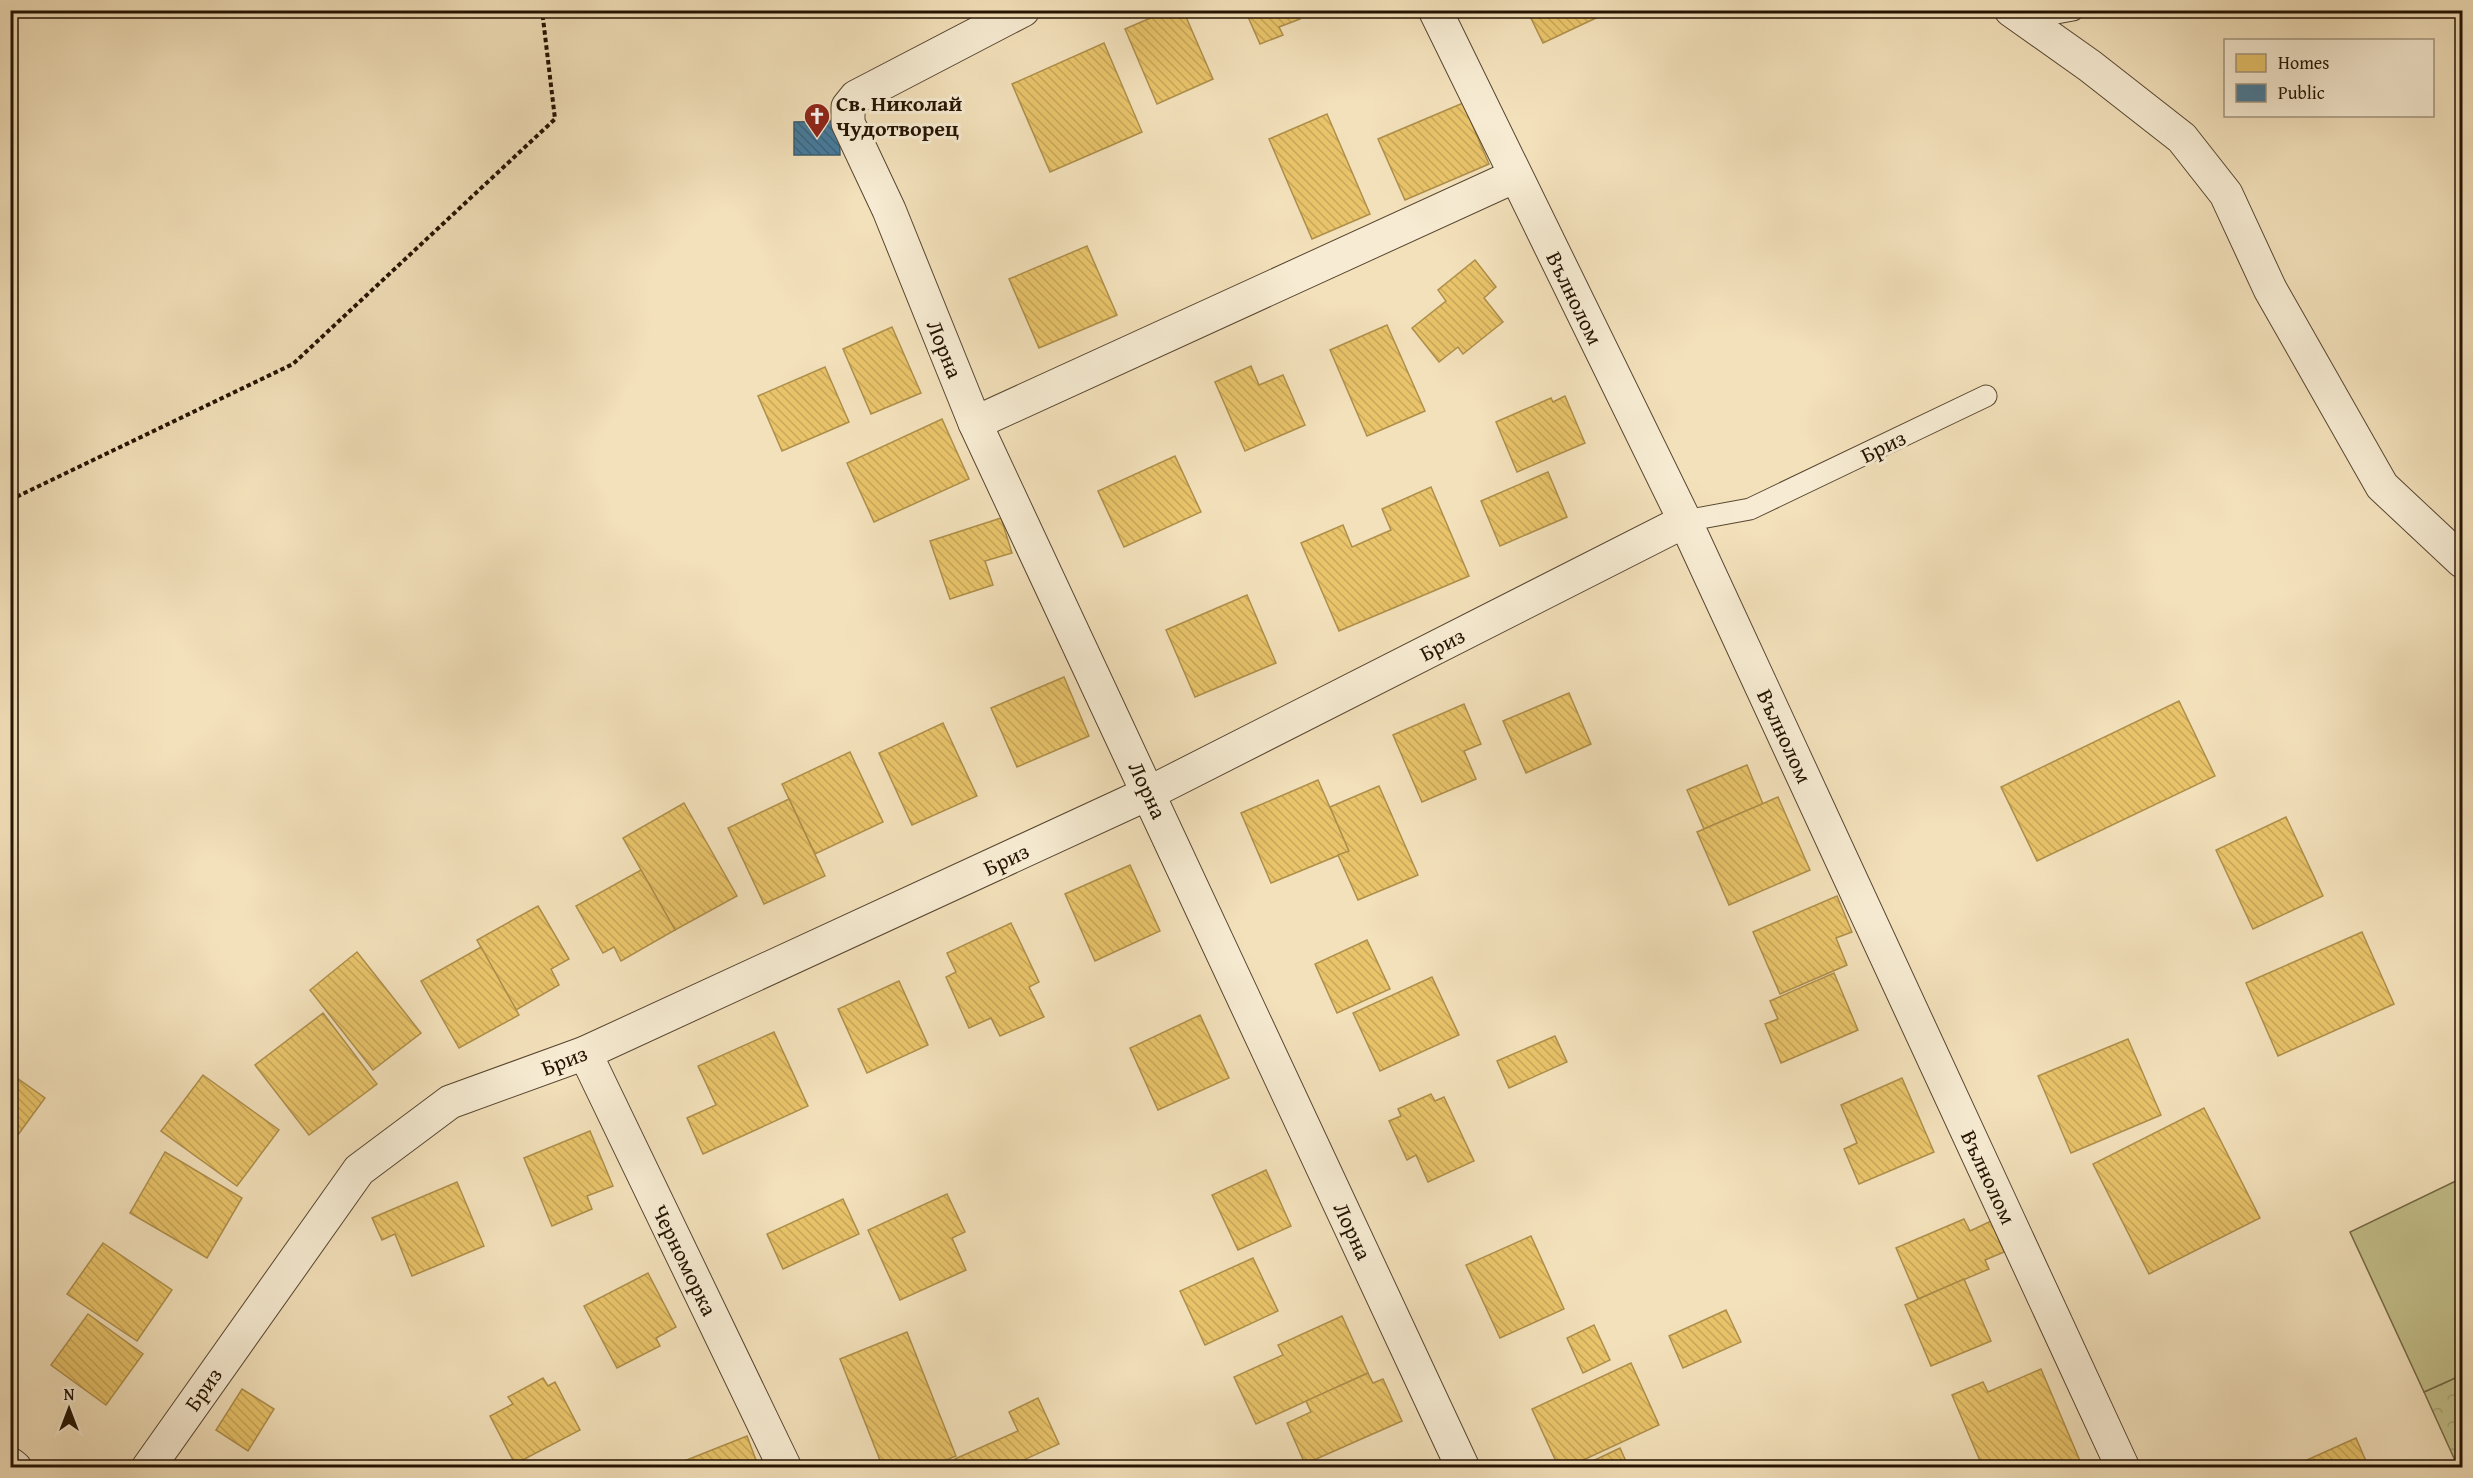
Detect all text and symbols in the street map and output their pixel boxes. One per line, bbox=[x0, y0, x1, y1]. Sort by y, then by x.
legend bbox=[2224, 39, 2434, 117]
text: Homes bbox=[2278, 49, 2329, 76]
text: Public bbox=[2278, 79, 2325, 106]
place label: Св. Николай Чудотворец bbox=[836, 87, 963, 144]
church icon: Св. Николай Чудотворец bbox=[802, 101, 832, 139]
street label: Вълнолом bbox=[1539, 246, 1612, 350]
street label: Лорна bbox=[919, 315, 971, 383]
street label: Бриз bbox=[1855, 421, 1911, 471]
street label: Бриз bbox=[1414, 619, 1470, 669]
street label: Вълнолом bbox=[1749, 684, 1821, 789]
street label: Лорна bbox=[1121, 756, 1175, 825]
street label: Бриз bbox=[978, 835, 1034, 883]
street label: Бриз bbox=[536, 1037, 592, 1083]
street label: Вълнолом bbox=[1953, 1125, 2025, 1230]
street label: Лорна bbox=[1326, 1197, 1380, 1266]
street label: Черноморка bbox=[644, 1199, 726, 1322]
street label: Бриз bbox=[176, 1361, 230, 1417]
north arrow bbox=[39, 1379, 99, 1439]
text: N bbox=[64, 1382, 75, 1406]

